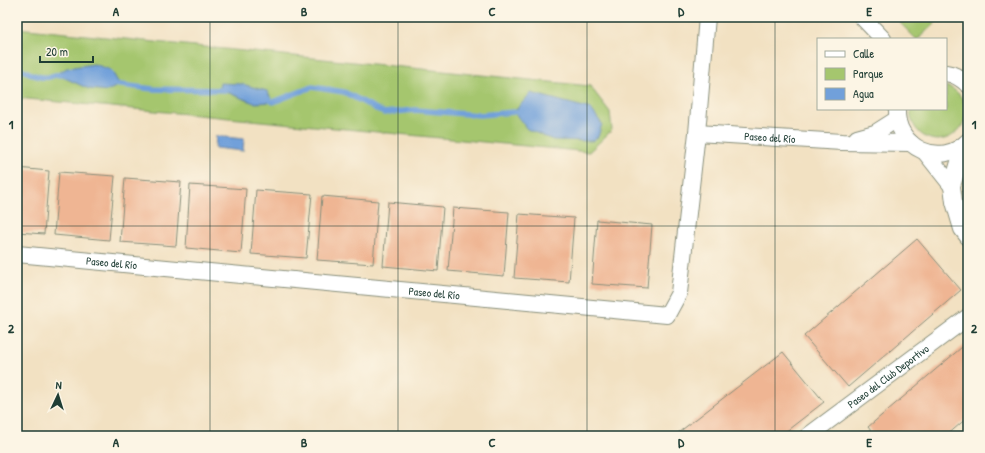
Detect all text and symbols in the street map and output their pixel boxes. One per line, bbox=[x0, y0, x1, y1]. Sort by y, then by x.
text: A bbox=[113, 2, 120, 20]
text: B bbox=[301, 2, 308, 20]
text: C bbox=[488, 2, 496, 20]
text: D bbox=[678, 2, 685, 20]
text: E bbox=[866, 2, 872, 20]
scale bar bbox=[40, 38, 93, 64]
legend bbox=[817, 38, 947, 110]
text: 20 m bbox=[46, 43, 68, 60]
text: Calle bbox=[853, 45, 874, 62]
text: Parque bbox=[853, 65, 883, 82]
text: Agua bbox=[853, 85, 874, 102]
text: 1 bbox=[9, 115, 14, 133]
text: 1 bbox=[972, 115, 977, 133]
street label: Paseo del Río bbox=[744, 129, 796, 146]
street label: Paseo del Río bbox=[85, 254, 138, 272]
street label: Paseo del Río bbox=[408, 284, 461, 303]
text: 2 bbox=[8, 319, 15, 337]
text: 2 bbox=[971, 319, 978, 337]
street label: Paseo del Club Deportivo bbox=[845, 341, 932, 411]
north arrow bbox=[38, 375, 78, 415]
text: N bbox=[55, 378, 62, 392]
text: A bbox=[113, 433, 120, 451]
text: B bbox=[301, 433, 308, 451]
text: C bbox=[488, 433, 496, 451]
text: D bbox=[678, 433, 685, 451]
text: E bbox=[866, 433, 872, 451]

